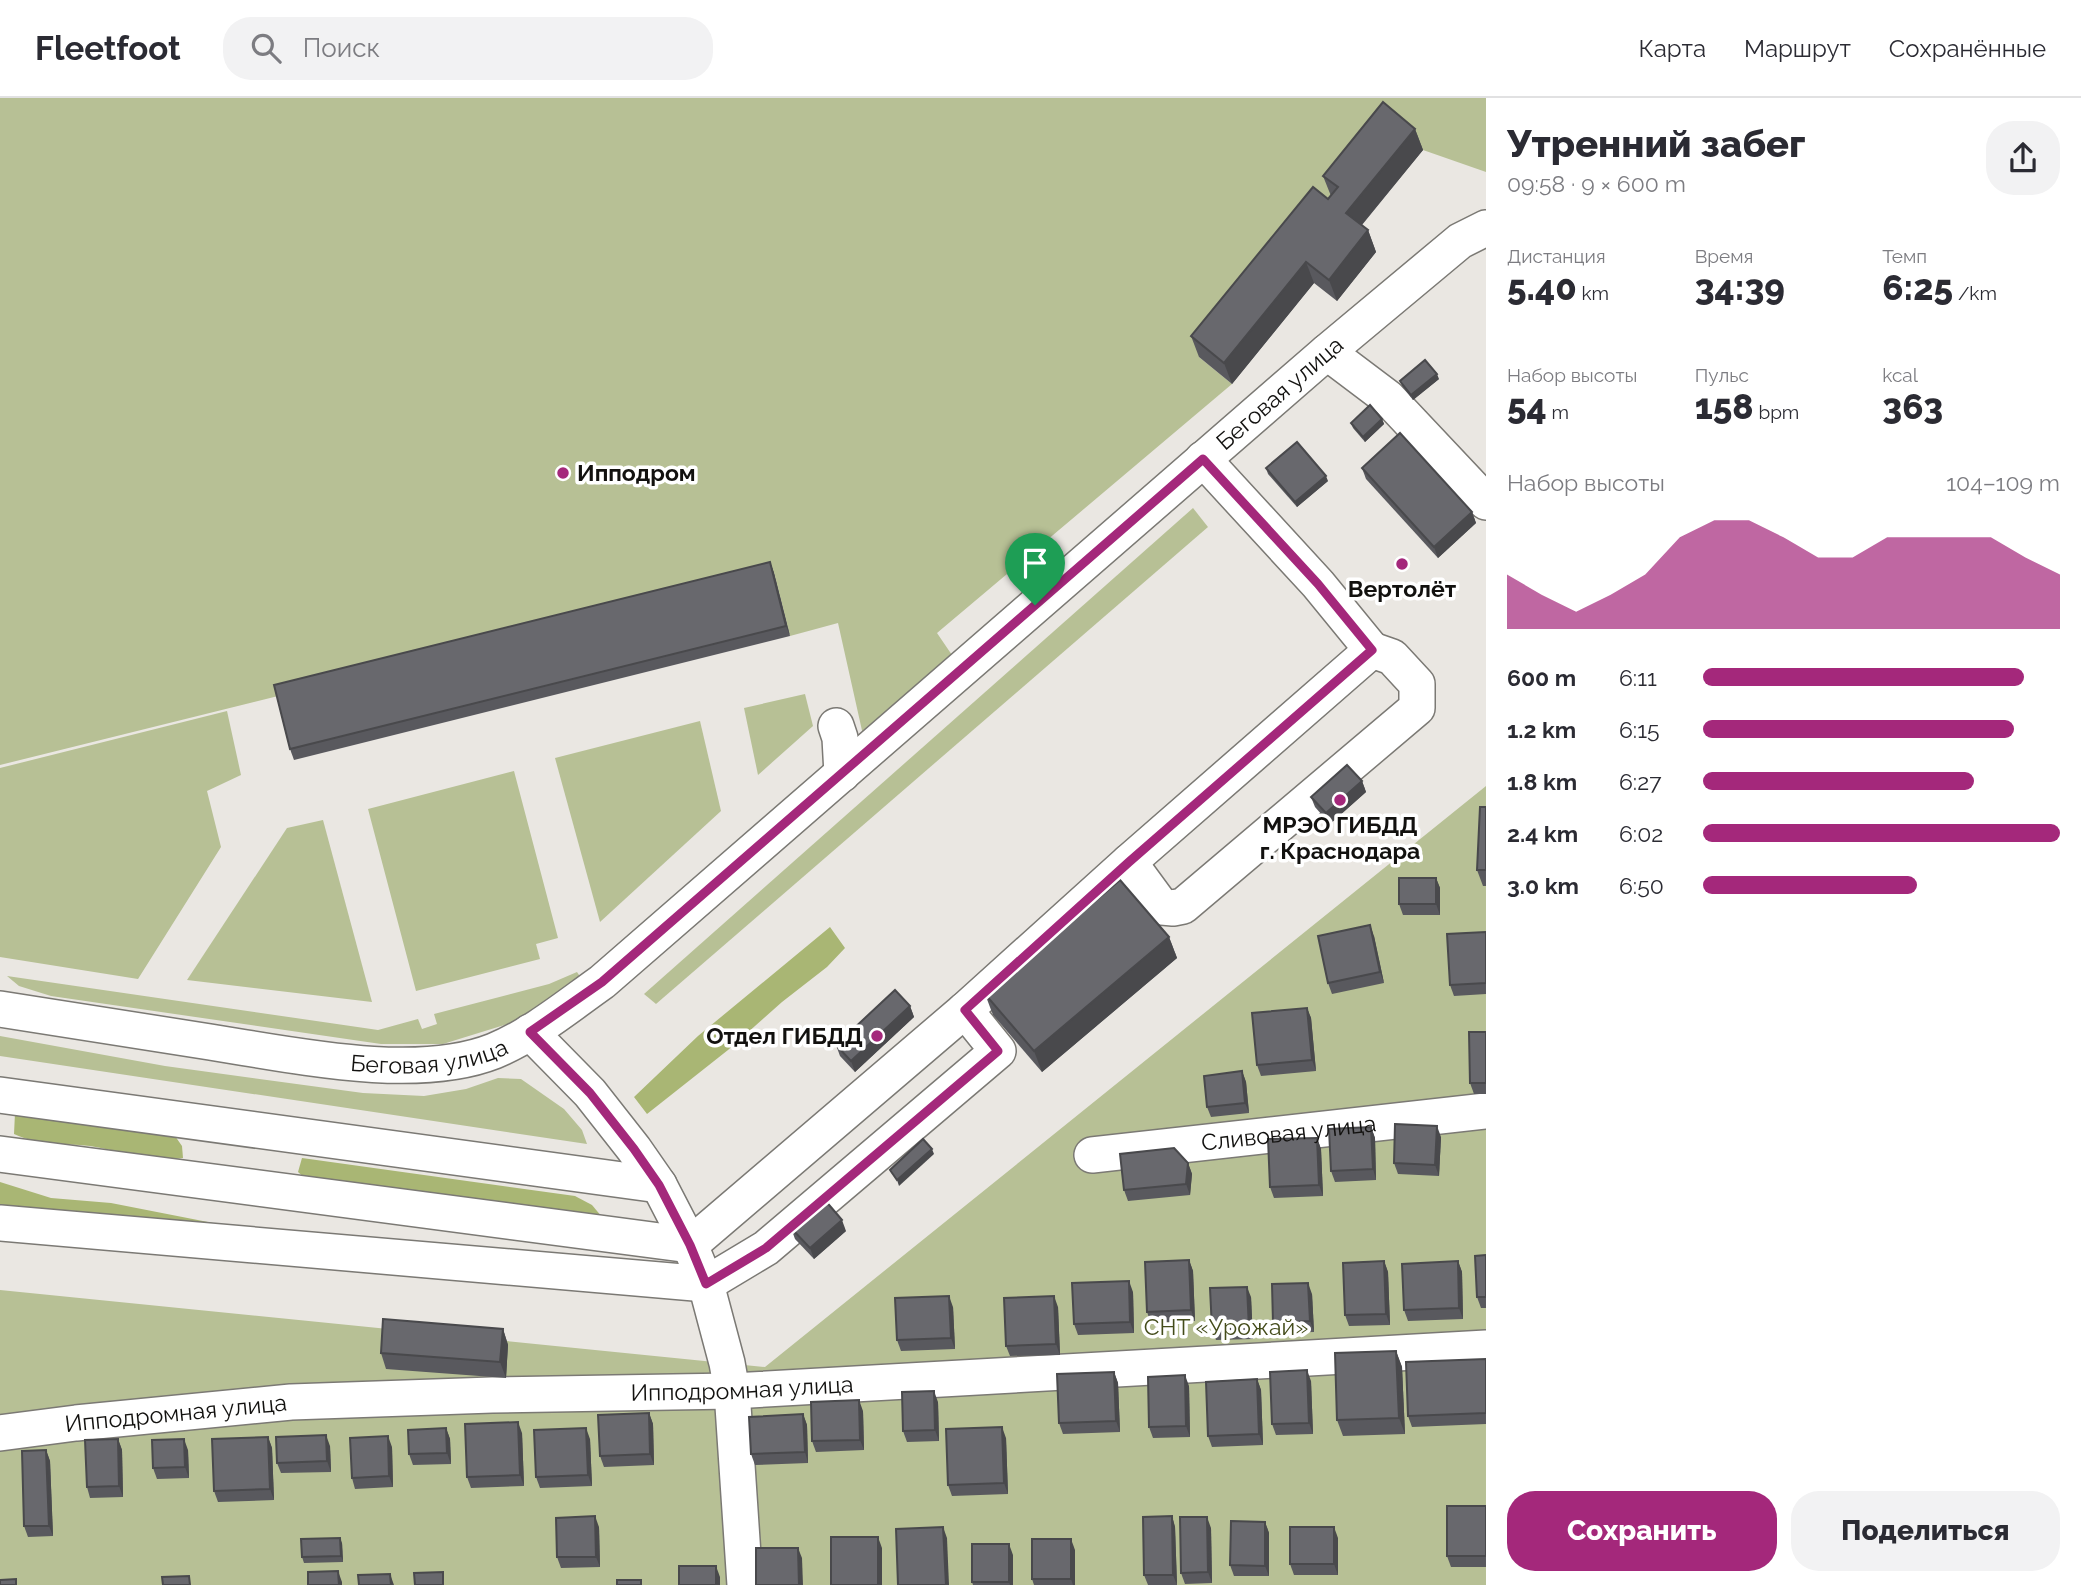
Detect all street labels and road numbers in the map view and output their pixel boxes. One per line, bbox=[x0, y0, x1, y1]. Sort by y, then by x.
street label: Беговая улица bbox=[1211, 331, 1348, 455]
street label: Беговая улица bbox=[350, 1033, 512, 1078]
street label: Сливовая улица bbox=[1200, 1109, 1378, 1156]
street label: Ипподромная улица bbox=[630, 1370, 854, 1406]
street label: Ипподромная улица bbox=[63, 1388, 288, 1437]

